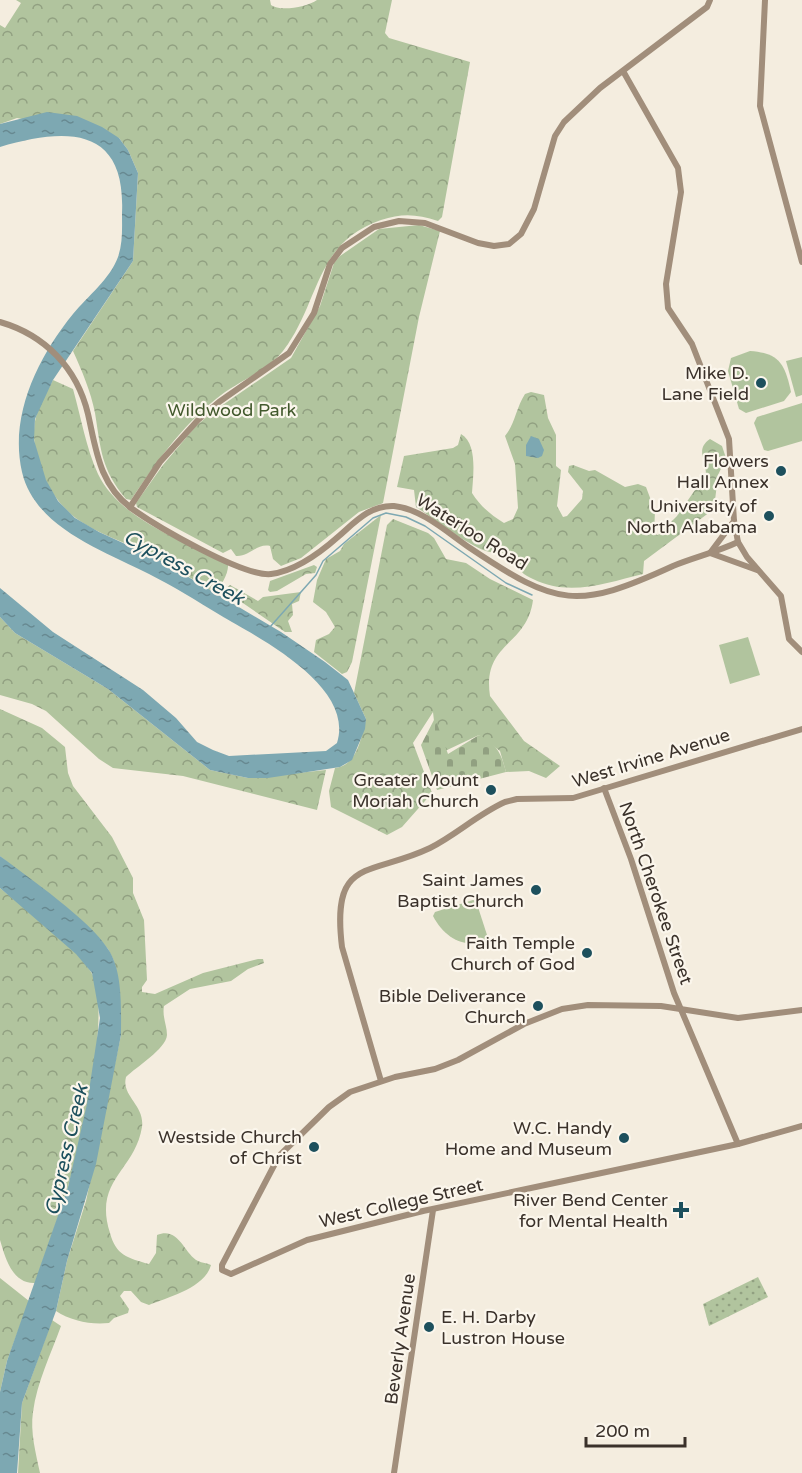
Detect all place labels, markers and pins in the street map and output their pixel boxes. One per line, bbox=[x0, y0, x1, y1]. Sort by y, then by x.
place label: Mike D. Lane Field bbox=[661, 362, 749, 405]
marker: Mike D. Lane Field bbox=[754, 376, 768, 390]
place label: Flowers Hall Annex bbox=[677, 450, 769, 493]
marker: Flowers Hall Annex bbox=[774, 464, 788, 478]
place label: University of North Alabama bbox=[626, 495, 757, 538]
marker: University of North Alabama bbox=[762, 509, 776, 523]
place label: Greater Mount Moriah Church bbox=[352, 769, 479, 812]
marker: Greater Mount Moriah Church bbox=[484, 783, 498, 797]
place label: Saint James Baptist Church bbox=[397, 869, 524, 912]
marker: Saint James Baptist Church bbox=[529, 883, 543, 897]
place label: Faith Temple Church of God bbox=[450, 932, 575, 975]
marker: Faith Temple Church of God bbox=[580, 946, 594, 960]
place label: Bible Deliverance Church bbox=[379, 985, 526, 1028]
marker: Bible Deliverance Church bbox=[531, 999, 545, 1013]
place label: W.C. Handy Home and Museum bbox=[445, 1117, 612, 1160]
place label: Westside Church of Christ bbox=[158, 1126, 302, 1169]
marker: W.C. Handy Home and Museum bbox=[617, 1131, 631, 1145]
marker: Westside Church of Christ bbox=[307, 1140, 321, 1154]
place label: River Bend Center for Mental Health bbox=[513, 1189, 668, 1232]
marker: River Bend Center for Mental Health bbox=[672, 1201, 690, 1219]
place label: E. H. Darby Lustron House bbox=[441, 1306, 565, 1349]
marker: E. H. Darby Lustron House bbox=[422, 1320, 436, 1334]

